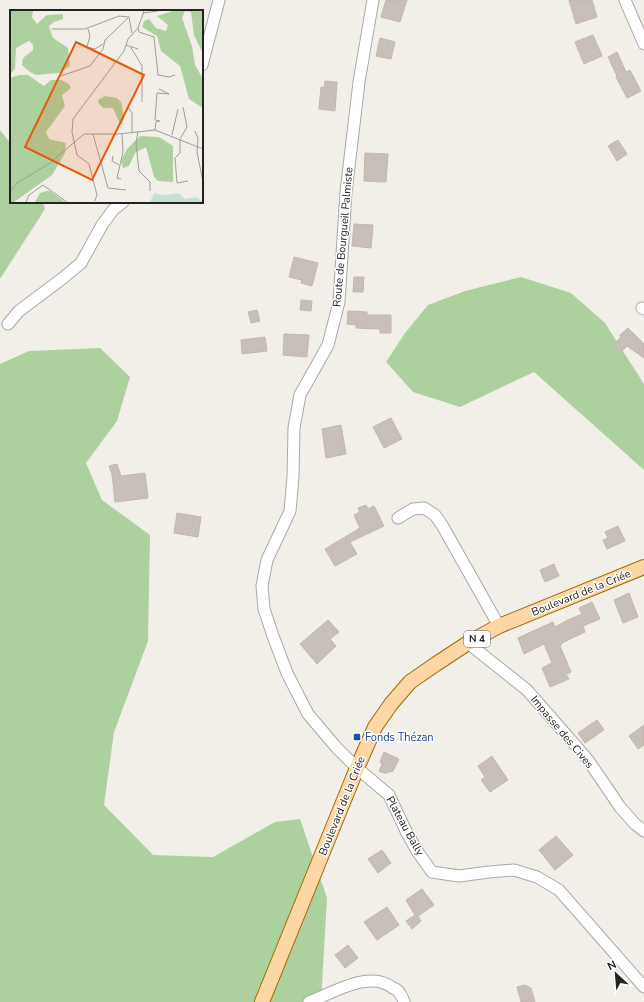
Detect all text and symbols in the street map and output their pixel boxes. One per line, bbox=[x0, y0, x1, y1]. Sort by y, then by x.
inset map bbox=[10, 10, 203, 203]
street label: Route de Bourgueil Palmiste bbox=[329, 166, 357, 308]
street label: Boulevard de la Criée bbox=[529, 566, 633, 620]
road number: N 4 bbox=[464, 631, 490, 647]
street label: Impasse des Cives bbox=[527, 692, 597, 772]
place label: Fonds Thézan bbox=[365, 730, 434, 745]
marker: Fonds Thézan bbox=[352, 732, 362, 742]
street label: Boulevard de la Criée bbox=[315, 754, 369, 858]
street label: Plateau Bally bbox=[382, 794, 428, 859]
north arrow bbox=[596, 954, 636, 994]
text: N bbox=[605, 957, 619, 974]

